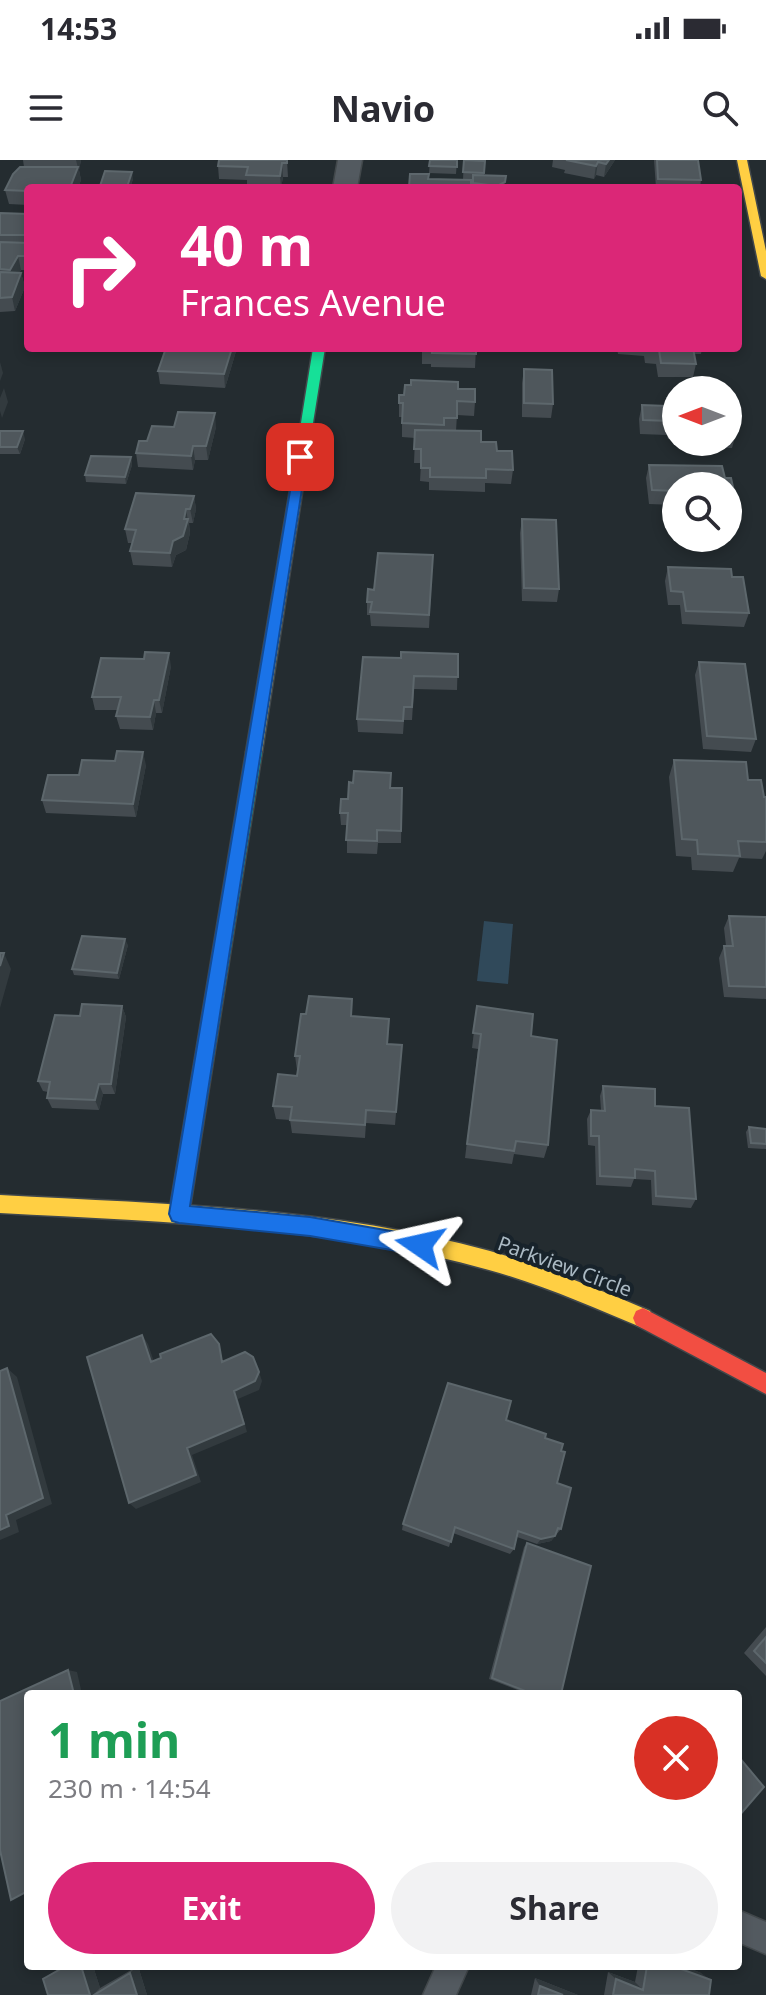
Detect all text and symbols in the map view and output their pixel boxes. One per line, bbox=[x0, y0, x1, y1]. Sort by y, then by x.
text: 14:53 bbox=[40, 8, 117, 49]
text: Navio bbox=[331, 84, 435, 133]
icon: menu bbox=[24, 86, 68, 130]
icon: search bbox=[698, 86, 742, 130]
text: 40 m bbox=[180, 206, 313, 282]
icon: right bbox=[48, 216, 152, 320]
text: Frances Avenue bbox=[180, 278, 446, 327]
north arrow bbox=[662, 376, 742, 456]
map controls bbox=[662, 376, 742, 552]
pin bbox=[266, 423, 334, 491]
icon: arrive bbox=[278, 435, 322, 479]
button: search bbox=[662, 472, 742, 552]
position arrow bbox=[378, 1203, 462, 1287]
street label: Parkview Circle bbox=[494, 1229, 636, 1303]
text: 1 min bbox=[48, 1707, 180, 1772]
button: close bbox=[634, 1716, 718, 1800]
text: 230 m · 14:54 bbox=[48, 1770, 211, 1806]
button: Exit bbox=[48, 1862, 375, 1954]
button: Share bbox=[391, 1862, 718, 1954]

